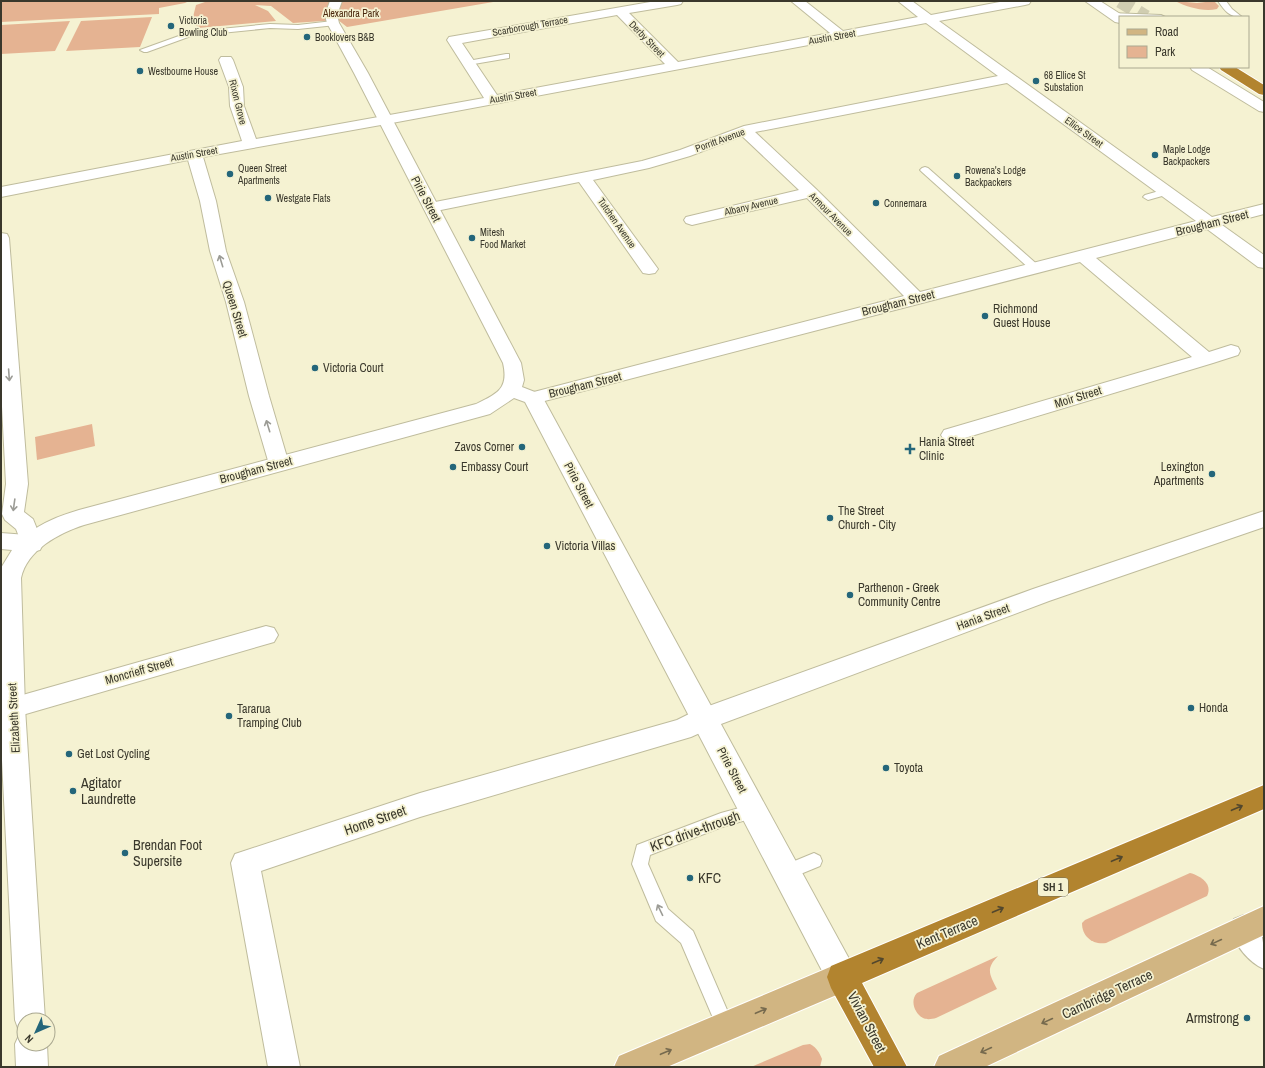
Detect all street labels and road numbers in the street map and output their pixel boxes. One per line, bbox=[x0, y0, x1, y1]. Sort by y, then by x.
street label: Scarborough Terrace bbox=[491, 13, 569, 39]
street label: Derby Street bbox=[626, 18, 668, 61]
street label: Austin Street bbox=[807, 26, 857, 48]
street label: Rixon Grove bbox=[226, 78, 250, 126]
street label: Austin Street bbox=[488, 85, 538, 107]
street label: Ellice Street bbox=[1062, 114, 1106, 151]
street label: Porritt Avenue bbox=[693, 125, 747, 155]
street label: Austin Street bbox=[169, 143, 219, 165]
street label: Pirie Street bbox=[407, 173, 445, 225]
street label: Armour Avenue bbox=[806, 189, 856, 239]
street label: Albany Avenue bbox=[722, 193, 779, 219]
street label: Tutchen Avenue bbox=[595, 195, 639, 251]
street label: Brougham Street bbox=[1174, 206, 1250, 240]
street label: Queen Street bbox=[219, 279, 251, 340]
street label: Brougham Street bbox=[860, 286, 936, 320]
street label: Brougham Street bbox=[547, 368, 623, 402]
street label: Moir Street bbox=[1052, 382, 1104, 412]
street label: Brougham Street bbox=[218, 453, 294, 487]
street label: Pirie Street bbox=[560, 459, 598, 511]
street label: Hania Street bbox=[954, 600, 1012, 634]
street label: Moncrieff Street bbox=[103, 654, 175, 688]
street label: Elizabeth Street bbox=[4, 682, 24, 753]
street label: Pirie Street bbox=[713, 744, 751, 796]
street label: Home Street bbox=[342, 801, 408, 839]
street label: KFC drive-through bbox=[648, 806, 742, 856]
road number: SH 1 bbox=[1038, 878, 1068, 896]
street label: Kent Terrace bbox=[914, 911, 980, 953]
street label: Cambridge Terrace bbox=[1059, 965, 1155, 1023]
street label: Vivian Street bbox=[844, 989, 890, 1055]

